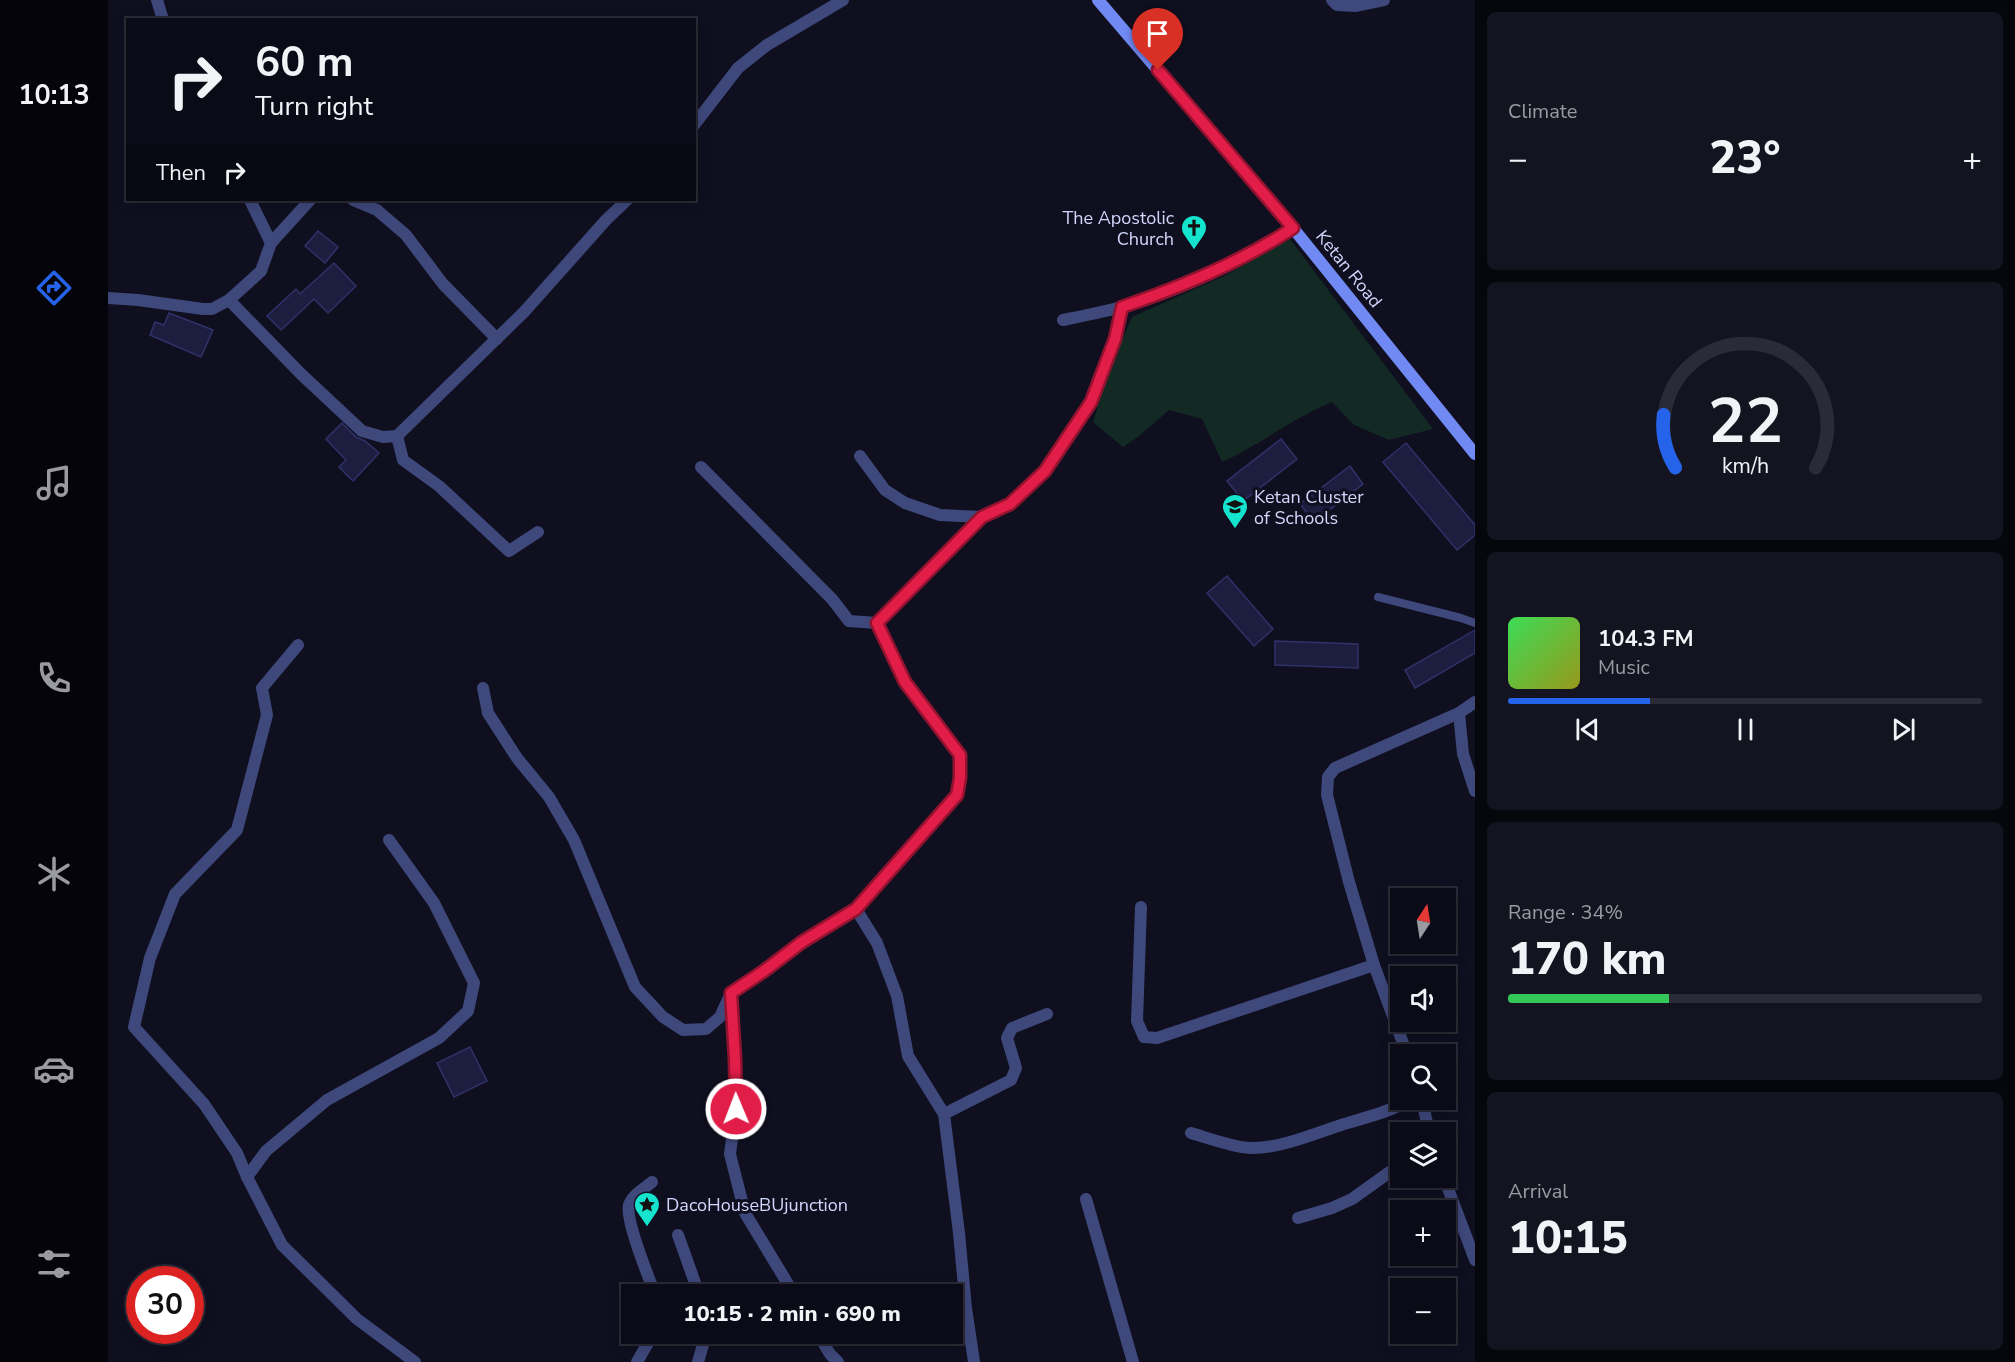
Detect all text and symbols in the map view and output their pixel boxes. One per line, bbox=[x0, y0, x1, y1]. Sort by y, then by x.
pin bbox=[1132, 8, 1183, 70]
icon: arrive bbox=[1141, 17, 1174, 50]
text: 60 m bbox=[255, 34, 354, 91]
icon: right bbox=[156, 42, 234, 120]
text: 10:13 bbox=[18, 77, 90, 114]
text: Turn right bbox=[255, 88, 373, 125]
text: Climate bbox=[1508, 98, 1577, 125]
text: 23° bbox=[1709, 128, 1781, 189]
text: − bbox=[1508, 137, 1528, 182]
text: + bbox=[1962, 137, 1982, 182]
icon: right bbox=[218, 156, 251, 189]
text: Then bbox=[156, 158, 206, 188]
place label: The Apostolic Church bbox=[1062, 206, 1174, 251]
church icon: The Apostolic Church bbox=[1179, 213, 1209, 251]
street label: Ketan Road bbox=[1310, 225, 1388, 313]
icon: directions bbox=[33, 267, 75, 309]
text: 22 bbox=[1708, 379, 1782, 464]
text: km/h bbox=[1721, 451, 1769, 481]
icon: music bbox=[33, 462, 75, 504]
place label: Ketan Cluster of Schools bbox=[1254, 485, 1364, 530]
school or university icon: Ketan Cluster of Schools bbox=[1220, 492, 1250, 530]
text: 104.3 FM bbox=[1598, 624, 1694, 654]
text: Music bbox=[1598, 654, 1650, 681]
icon: phone bbox=[33, 657, 75, 699]
icon: previous bbox=[1571, 713, 1604, 746]
icon: pause bbox=[1729, 713, 1762, 746]
icon: next bbox=[1887, 713, 1920, 746]
icon: climate bbox=[33, 853, 75, 895]
north arrow bbox=[1390, 888, 1456, 954]
map controls bbox=[1390, 888, 1456, 1344]
text: Range · 34% bbox=[1508, 899, 1623, 926]
text: 170 km bbox=[1508, 929, 1667, 990]
button: sound bbox=[1390, 966, 1456, 1032]
button: search bbox=[1390, 1044, 1456, 1110]
icon: car bbox=[33, 1048, 75, 1090]
position arrow bbox=[704, 1077, 768, 1141]
button: layers bbox=[1390, 1122, 1456, 1188]
text: Arrival bbox=[1508, 1178, 1568, 1205]
place icon: DacoHouseBUjunction bbox=[632, 1190, 662, 1228]
place label: DacoHouseBUjunction bbox=[666, 1193, 848, 1217]
button: + bbox=[1390, 1200, 1456, 1266]
text: 10:15 bbox=[1508, 1208, 1628, 1269]
icon: filters bbox=[33, 1243, 75, 1285]
speed limit sign: 30 bbox=[126, 1266, 204, 1344]
button: − bbox=[1390, 1278, 1456, 1344]
text: 10:15 · 2 min · 690 m bbox=[683, 1299, 901, 1329]

